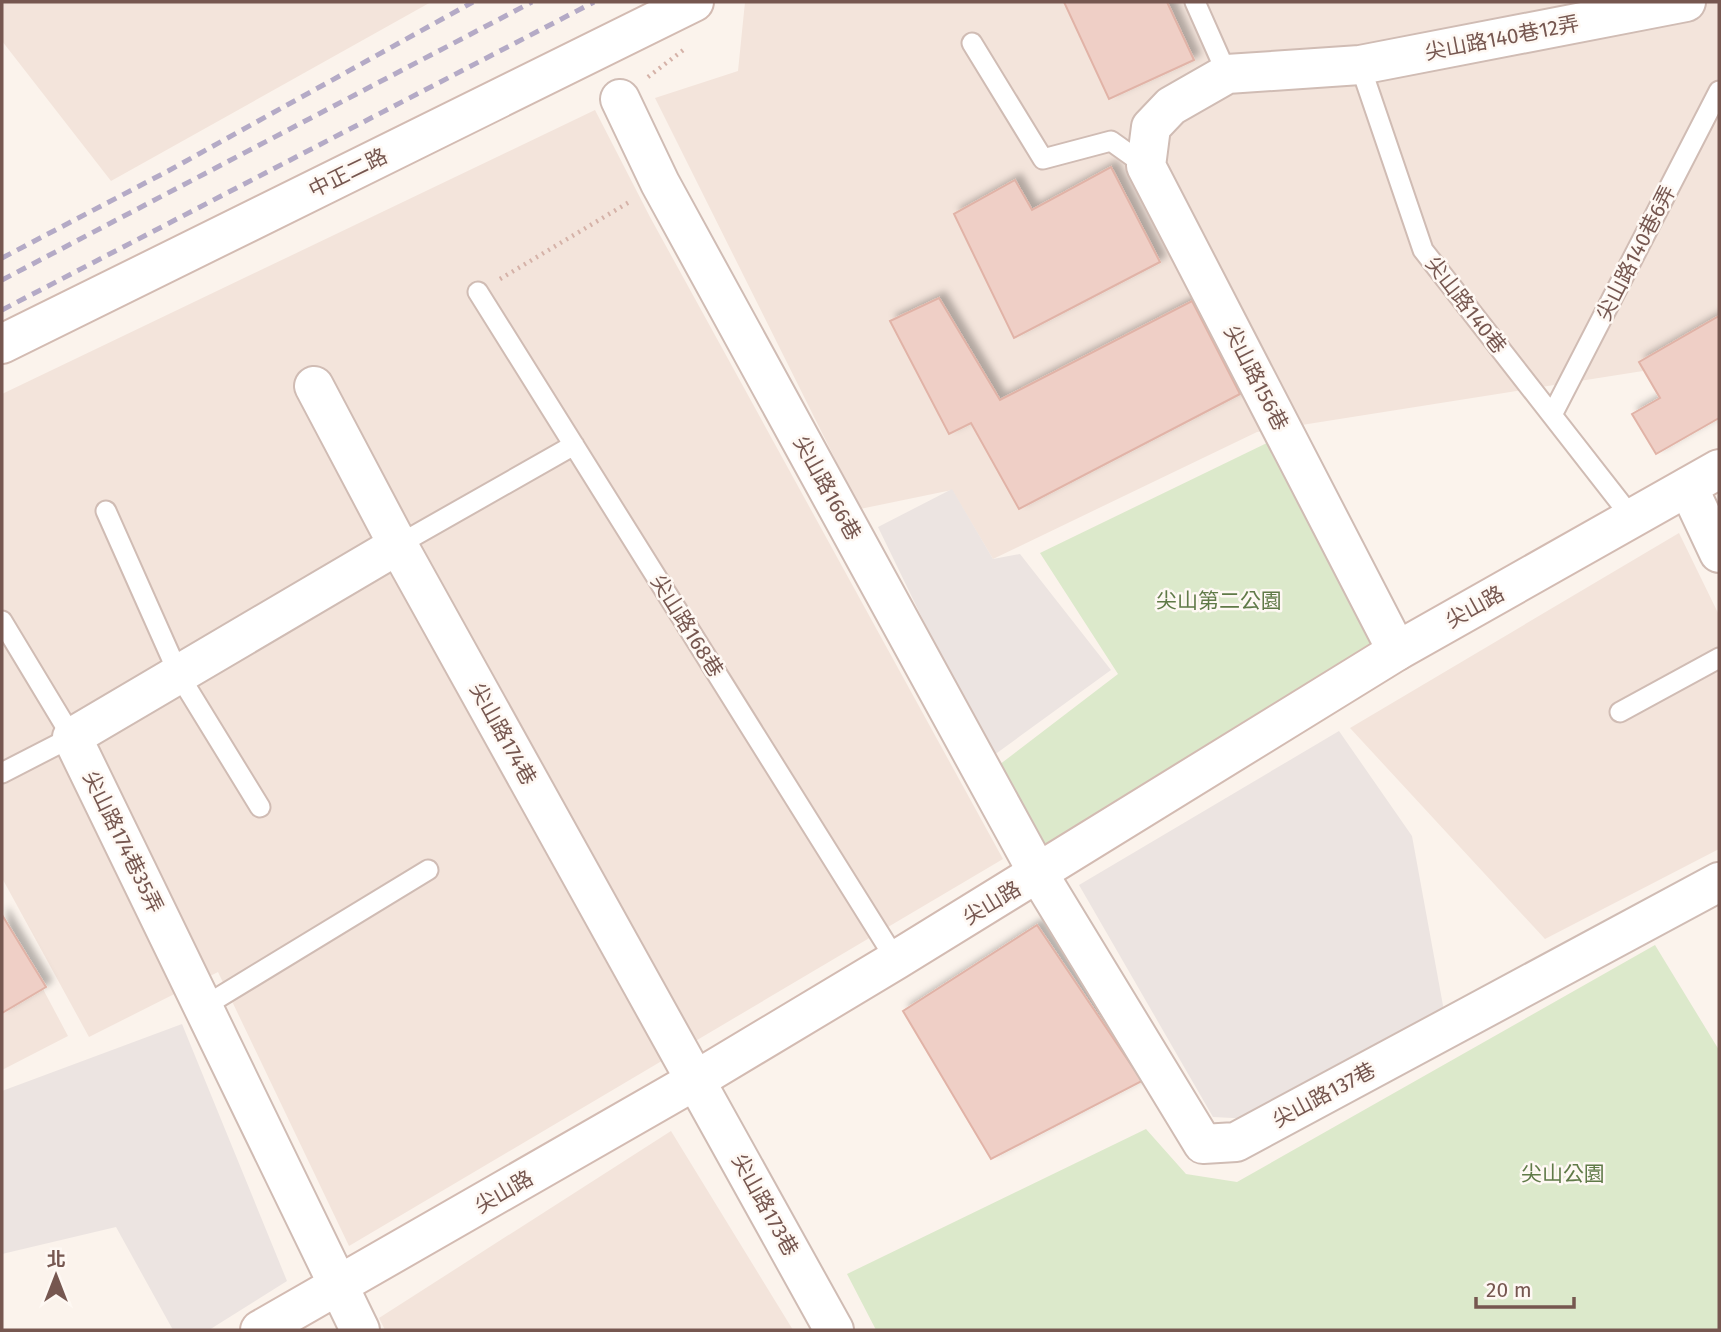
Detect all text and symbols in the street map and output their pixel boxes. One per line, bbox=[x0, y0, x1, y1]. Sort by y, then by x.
street label: 尖山路140巷12弄 bbox=[1423, 10, 1581, 66]
street label: 中正二路 bbox=[305, 143, 391, 203]
street label: 尖山路140巷6弄 bbox=[1591, 181, 1681, 325]
street label: 尖山路140巷 bbox=[1420, 251, 1512, 359]
street label: 尖山路156巷 bbox=[1218, 321, 1294, 435]
street label: 尖山路166巷 bbox=[788, 431, 866, 545]
street label: 尖山路168巷 bbox=[645, 570, 729, 682]
street label: 尖山路 bbox=[1441, 580, 1509, 634]
park label: 尖山第二公園 bbox=[1156, 588, 1282, 614]
street label: 尖山路174巷 bbox=[464, 678, 542, 790]
street label: 尖山路174巷35弄 bbox=[77, 767, 169, 917]
street label: 尖山路 bbox=[958, 876, 1026, 930]
street label: 尖山路137巷 bbox=[1268, 1057, 1380, 1133]
street label: 尖山路173巷 bbox=[726, 1149, 804, 1261]
park label: 尖山公園 bbox=[1521, 1161, 1605, 1187]
street label: 尖山路 bbox=[470, 1165, 538, 1219]
north arrow bbox=[21, 1241, 91, 1311]
text: 北 bbox=[46, 1248, 66, 1271]
scale bar bbox=[1476, 1266, 1574, 1310]
text: 20 m bbox=[1486, 1277, 1532, 1303]

